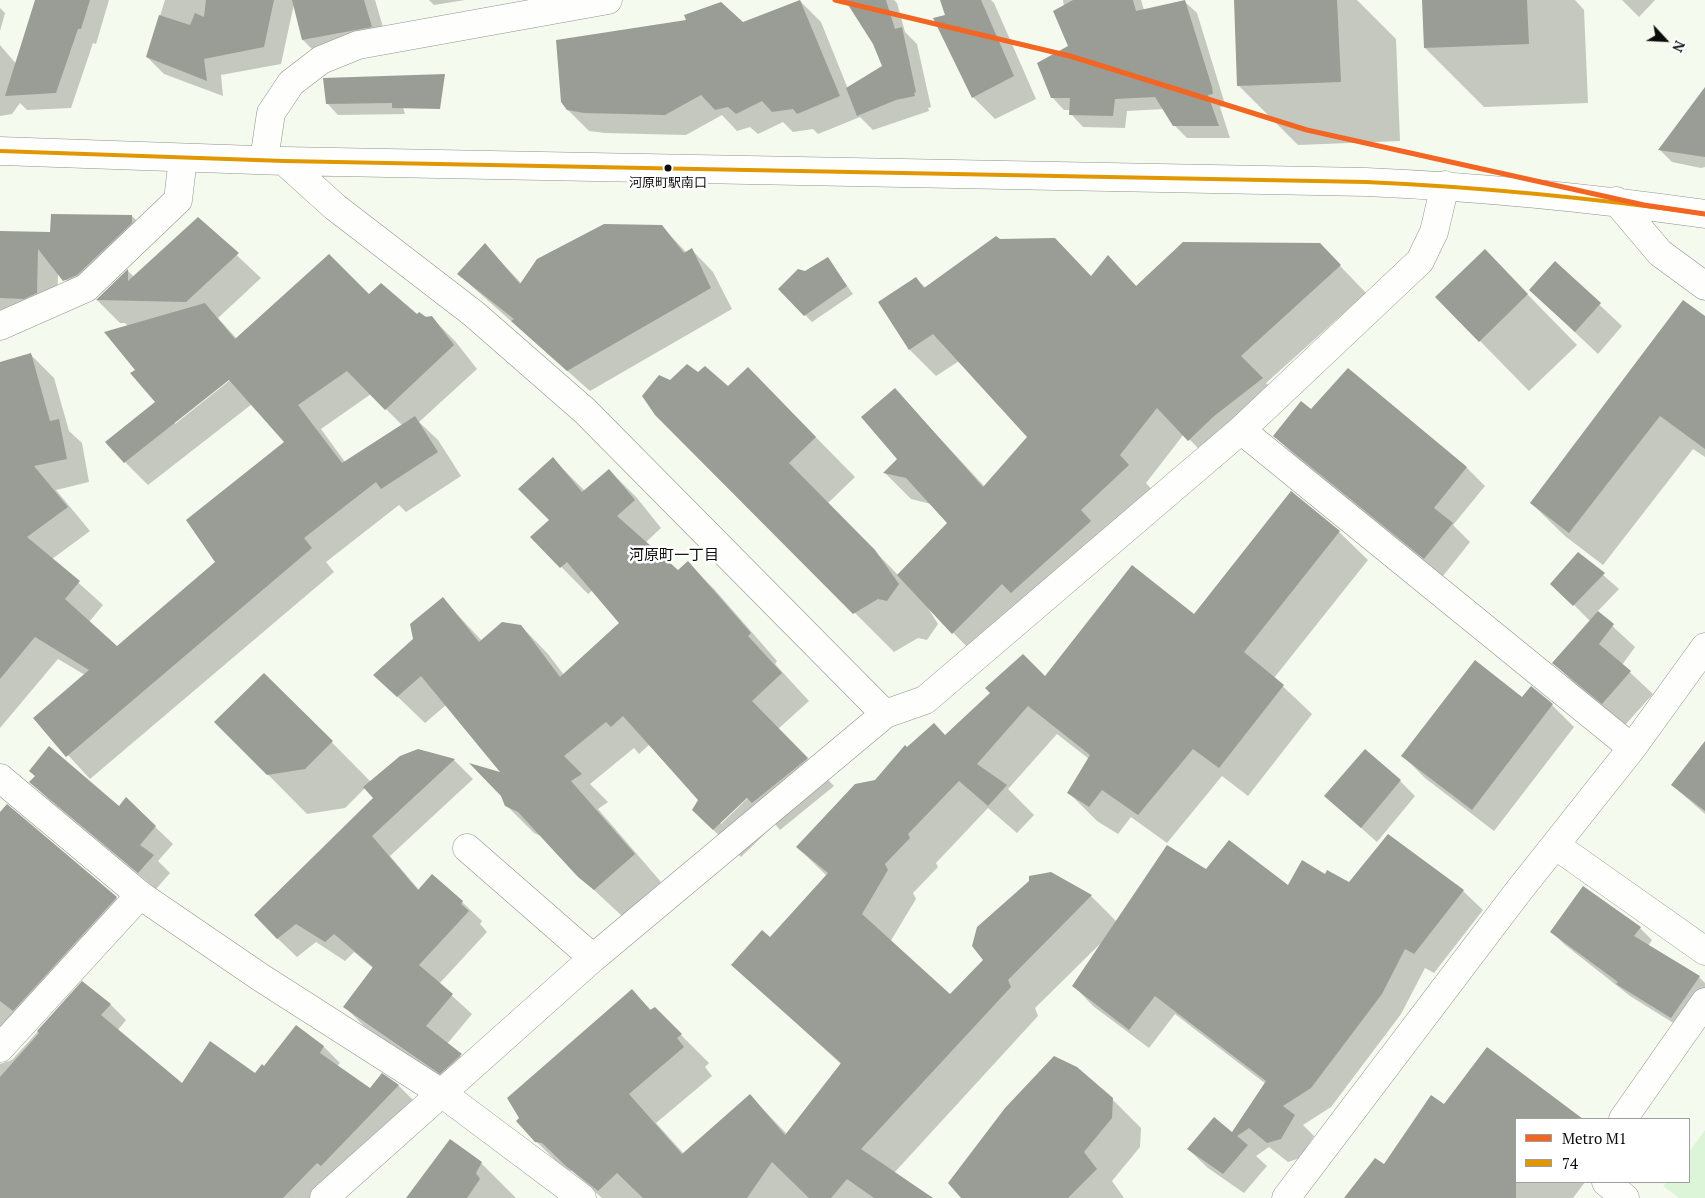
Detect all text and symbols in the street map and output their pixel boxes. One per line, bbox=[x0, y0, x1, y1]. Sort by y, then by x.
north arrow bbox=[1640, 15, 1690, 65]
text: N bbox=[1668, 38, 1690, 55]
marker: 河原町駅南口 bbox=[663, 163, 673, 173]
place label: 河原町駅南口 bbox=[629, 175, 707, 191]
district label: 河原町一丁目 bbox=[629, 547, 719, 565]
legend bbox=[1515, 1118, 1690, 1183]
text: Metro M1 bbox=[1562, 1128, 1627, 1148]
text: 74 bbox=[1562, 1153, 1578, 1173]

